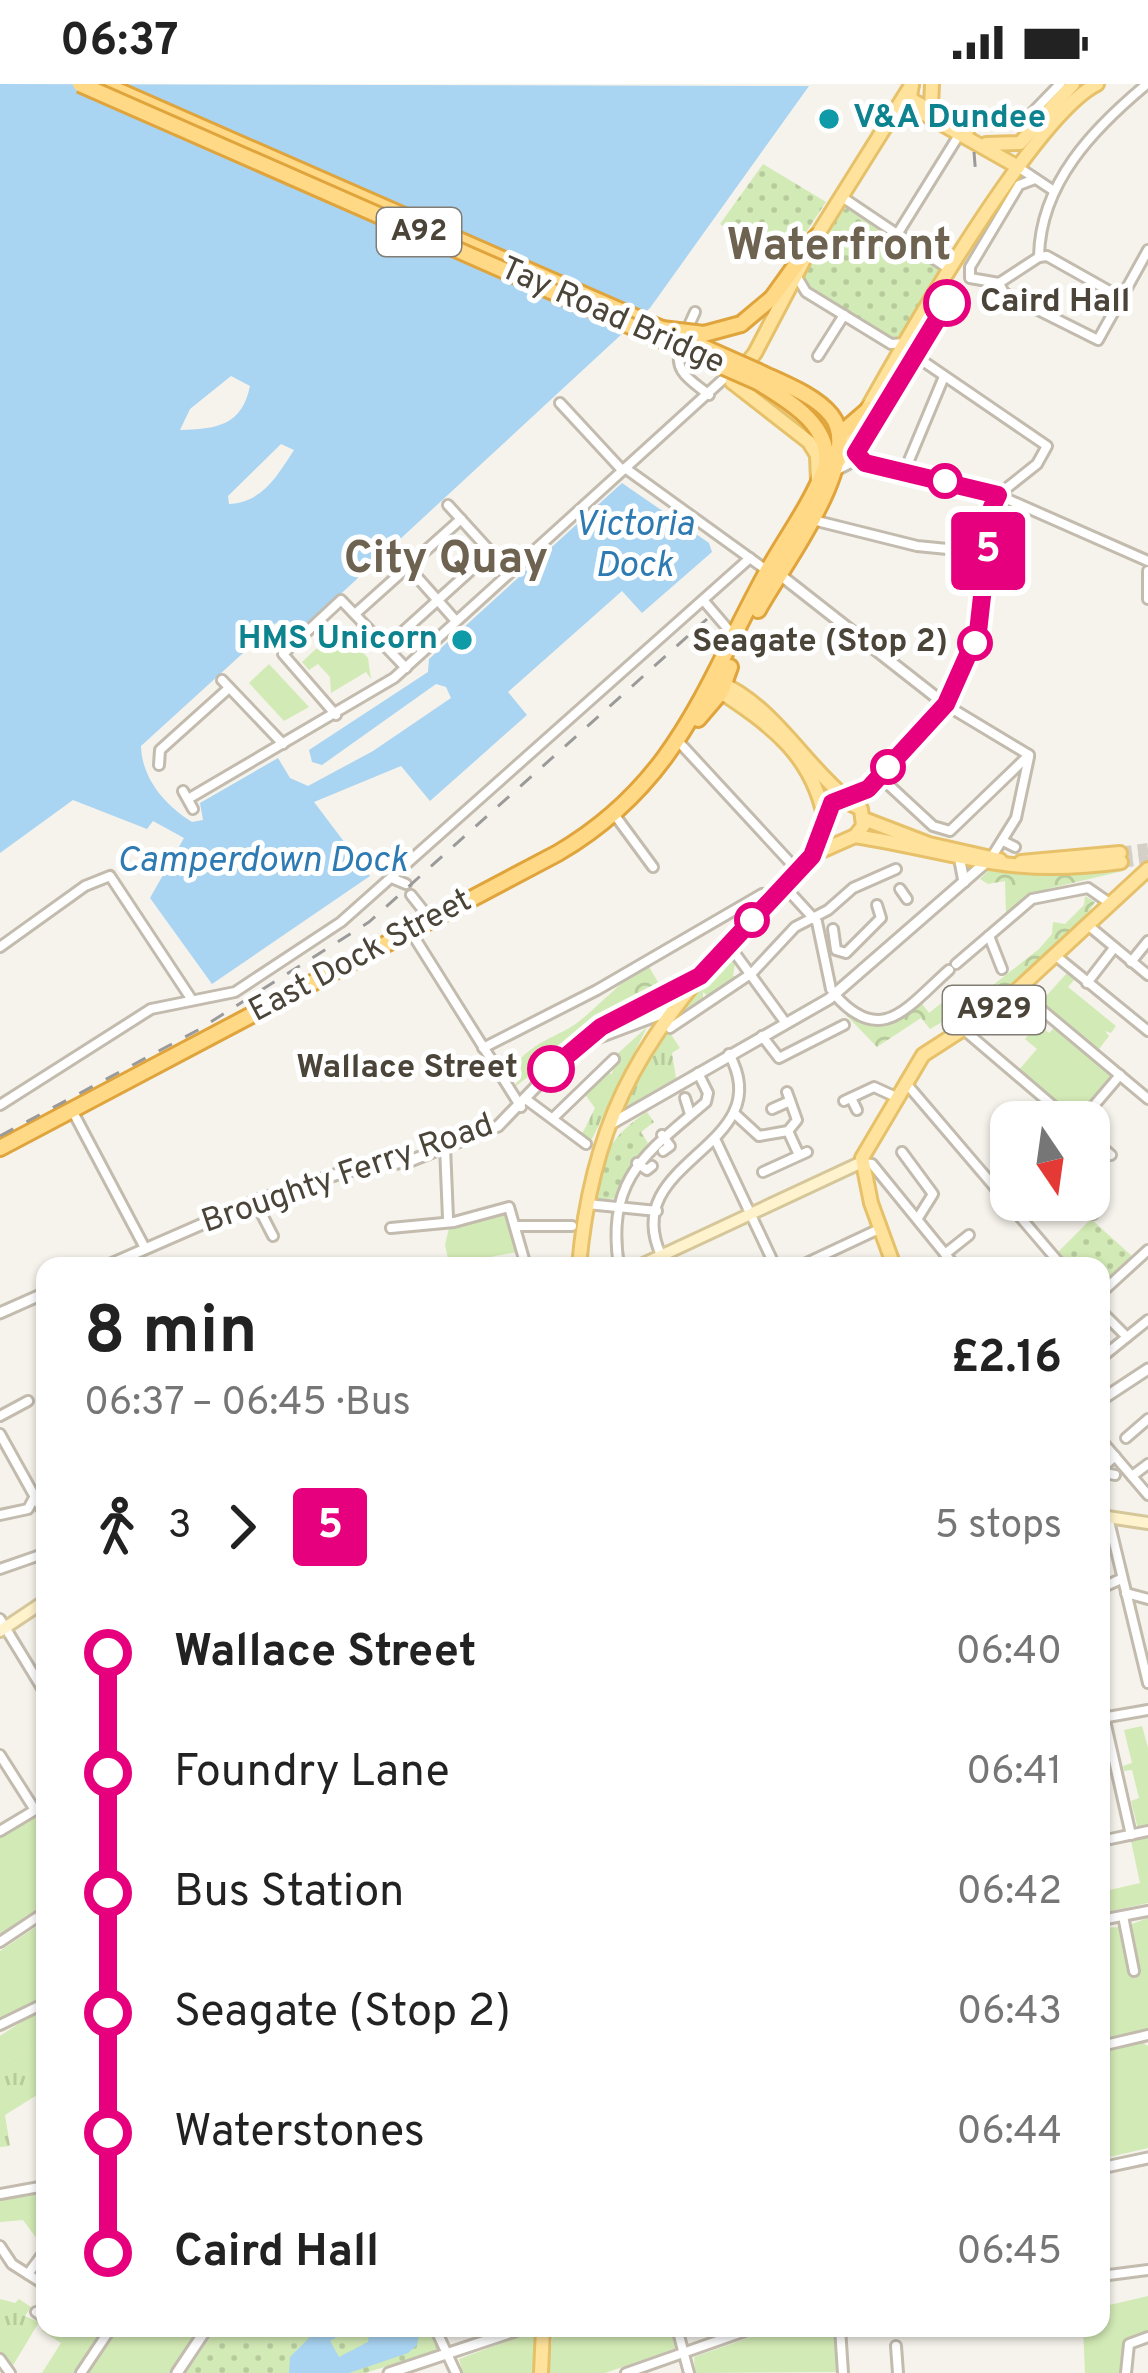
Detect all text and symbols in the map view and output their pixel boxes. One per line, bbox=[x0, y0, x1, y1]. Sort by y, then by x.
text: 06:37 bbox=[60, 14, 179, 71]
place label: V&A Dundee bbox=[853, 98, 1046, 140]
marker: V&A Dundee bbox=[816, 106, 842, 132]
road number: A92 bbox=[377, 208, 461, 256]
district label: Waterfront bbox=[727, 219, 951, 276]
street label: Tay Road Bridge bbox=[493, 249, 731, 385]
marker: Caird Hall bbox=[925, 281, 969, 325]
place label: Caird Hall bbox=[980, 282, 1130, 324]
unlabelled marker bbox=[929, 465, 961, 497]
water label: Victoria Dock bbox=[574, 503, 695, 590]
line badge: 5 bbox=[949, 512, 1027, 590]
text: 5 bbox=[975, 524, 1001, 577]
district label: City Quay bbox=[344, 532, 548, 589]
place label: HMS Unicorn bbox=[238, 619, 438, 661]
place label: Seagate (Stop 2) bbox=[692, 622, 948, 664]
marker: HMS Unicorn bbox=[449, 627, 475, 653]
marker: Seagate (Stop 2) bbox=[959, 627, 991, 659]
unlabelled marker bbox=[872, 751, 904, 783]
water label: Camperdown Dock bbox=[117, 839, 408, 885]
street label: East Dock Street bbox=[242, 881, 480, 1033]
unlabelled marker bbox=[736, 904, 768, 936]
road number: A929 bbox=[943, 986, 1045, 1034]
marker: Wallace Street bbox=[529, 1047, 573, 1091]
place label: Wallace Street bbox=[296, 1048, 518, 1090]
north arrow bbox=[990, 1101, 1110, 1221]
map controls bbox=[990, 1101, 1110, 1221]
street label: Broughty Ferry Road bbox=[197, 1105, 499, 1245]
text: 8 min bbox=[84, 1293, 258, 1376]
text: £2.16 bbox=[951, 1331, 1062, 1388]
text: 06:37 – 06:45 · Bus bbox=[84, 1380, 411, 1429]
icon: walk bbox=[84, 1494, 150, 1560]
icon: forward bbox=[209, 1494, 275, 1560]
text: 5 bbox=[317, 1500, 343, 1553]
text: 3 bbox=[168, 1503, 191, 1552]
text: 5 stops bbox=[935, 1503, 1062, 1552]
text: Wallace Street bbox=[174, 1625, 476, 1682]
text: 06:40 bbox=[956, 1629, 1062, 1678]
text: Foundry Lane bbox=[174, 1745, 450, 1802]
text: 06:41 bbox=[966, 1749, 1062, 1798]
text: Bus Station bbox=[174, 1865, 404, 1922]
text: 06:42 bbox=[957, 1869, 1062, 1918]
text: Seagate (Stop 2) bbox=[174, 1985, 511, 2042]
text: 06:43 bbox=[957, 1989, 1062, 2038]
text: Waterstones bbox=[174, 2105, 425, 2162]
text: 06:44 bbox=[956, 2109, 1062, 2158]
text: Caird Hall bbox=[174, 2225, 379, 2282]
text: 06:45 bbox=[956, 2229, 1062, 2278]

